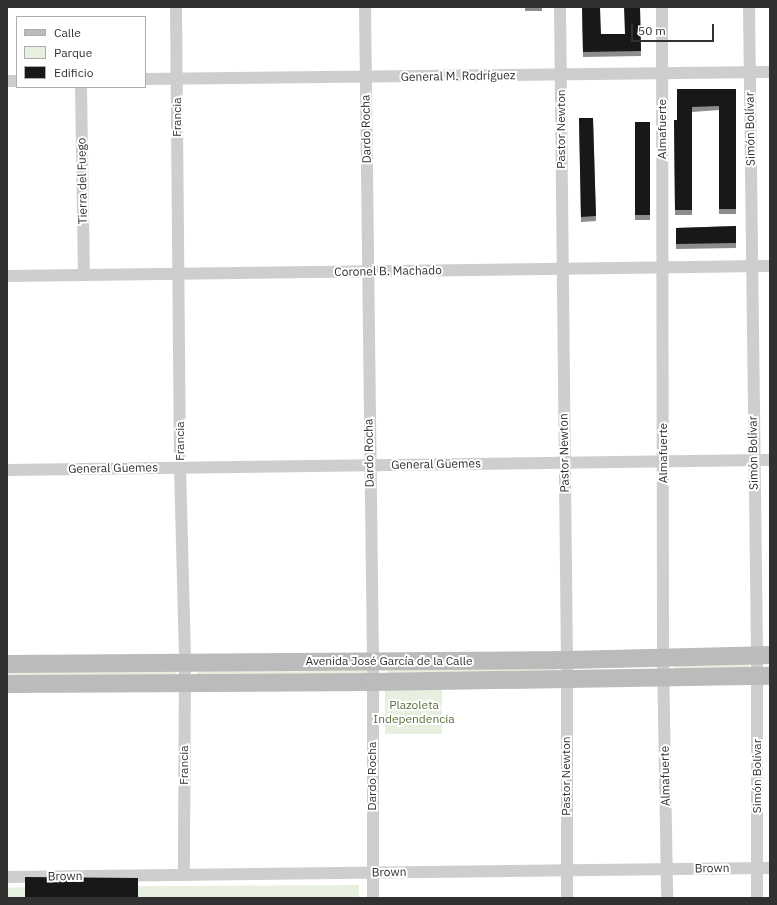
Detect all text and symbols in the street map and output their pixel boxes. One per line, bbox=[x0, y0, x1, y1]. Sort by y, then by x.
legend bbox=[16, 16, 146, 88]
scale bar bbox=[633, 16, 716, 42]
text: 50 m bbox=[638, 23, 666, 38]
text: Calle bbox=[54, 25, 81, 40]
text: Parque bbox=[54, 45, 92, 60]
text: Edificio bbox=[54, 65, 93, 80]
street label: General M. Rodríguez bbox=[400, 68, 516, 84]
street label: Pastor Newton bbox=[554, 89, 568, 169]
street label: Simón Bolívar bbox=[742, 92, 758, 166]
street label: Dardo Rocha bbox=[358, 94, 374, 164]
street label: Francia bbox=[170, 97, 184, 137]
street label: Almafuerte bbox=[655, 99, 669, 159]
street label: Tierra del Fuego bbox=[74, 137, 90, 225]
street label: Coronel B. Machado bbox=[334, 263, 442, 279]
street label: Pastor Newton bbox=[556, 413, 572, 493]
street label: Simón Bolívar bbox=[745, 416, 761, 490]
street label: Dardo Rocha bbox=[361, 418, 377, 488]
street label: Francia bbox=[173, 421, 187, 461]
street label: Almafuerte bbox=[656, 423, 670, 483]
street label: General Güemes bbox=[391, 456, 481, 472]
street label: General Güemes bbox=[68, 460, 158, 476]
street label: Avenida José García de la Calle bbox=[305, 654, 473, 668]
park label: Plazoleta Independencia bbox=[373, 698, 455, 726]
street label: Pastor Newton bbox=[559, 736, 573, 816]
street label: Simón Bolívar bbox=[750, 739, 764, 813]
street label: Dardo Rocha bbox=[365, 742, 379, 810]
street label: Francia bbox=[177, 745, 191, 785]
street label: Almafuerte bbox=[657, 746, 673, 806]
street label: Brown bbox=[694, 860, 730, 876]
street label: Brown bbox=[371, 864, 407, 880]
street label: Brown bbox=[47, 868, 83, 884]

